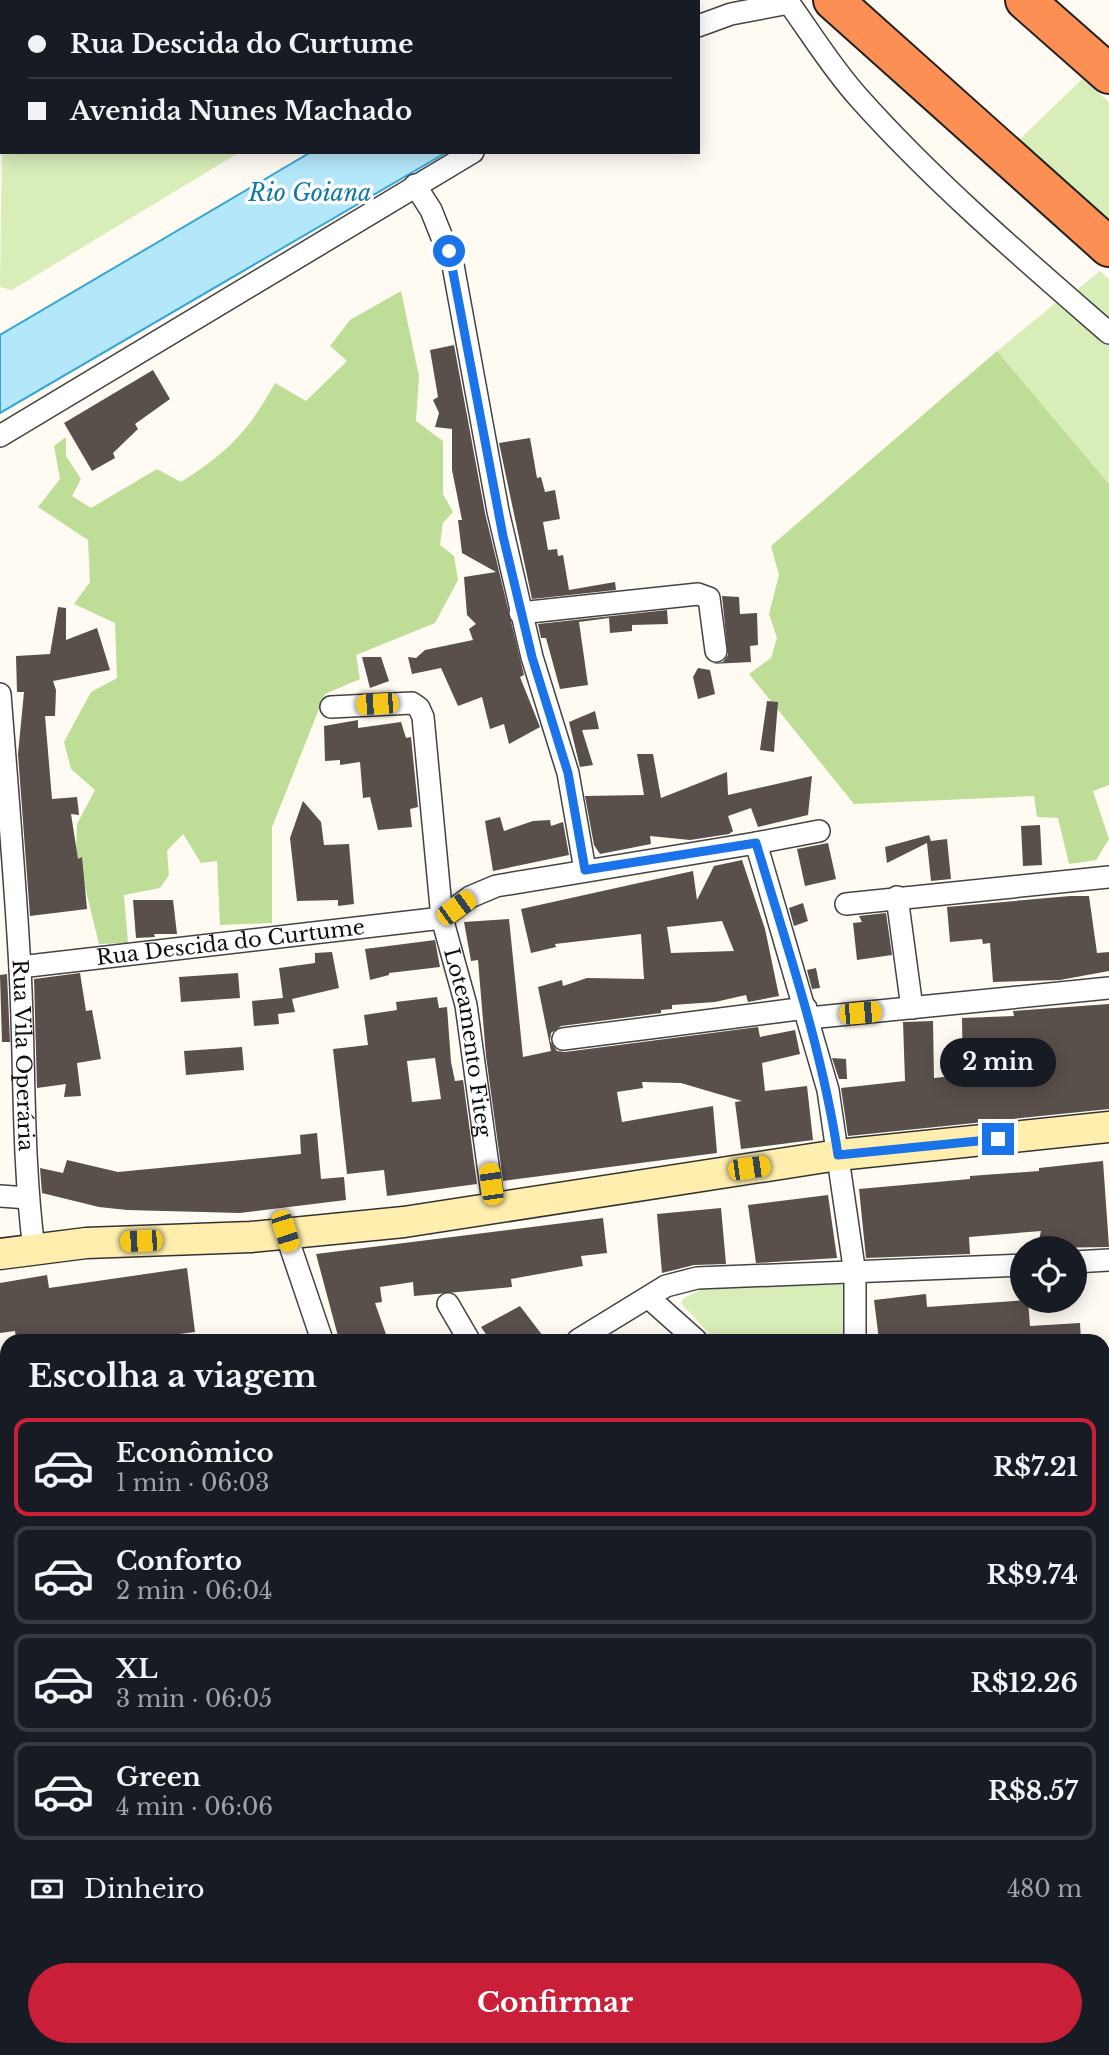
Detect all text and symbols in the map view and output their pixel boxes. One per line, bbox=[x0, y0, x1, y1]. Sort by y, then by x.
text: Rua Descida do Curtume bbox=[70, 28, 414, 60]
text: Avenida Nunes Machado bbox=[70, 95, 412, 127]
water label: Rio Goiana bbox=[248, 179, 371, 207]
route start bbox=[433, 235, 465, 267]
car bbox=[356, 692, 399, 716]
car bbox=[433, 887, 480, 929]
street label: Rua Descida do Curtume bbox=[95, 914, 366, 971]
street label: Loteamento Fiteg bbox=[438, 945, 497, 1139]
street label: Rua Vila Operária bbox=[6, 959, 39, 1152]
car bbox=[839, 1001, 882, 1025]
callout: 2 min bbox=[940, 1038, 1056, 1086]
text: 2 min bbox=[962, 1048, 1034, 1076]
route end bbox=[982, 1123, 1014, 1155]
car bbox=[727, 1155, 772, 1181]
car bbox=[478, 1162, 505, 1206]
car bbox=[269, 1208, 302, 1254]
car bbox=[120, 1230, 163, 1252]
map controls bbox=[1010, 1236, 1087, 1313]
button: locate bbox=[1010, 1236, 1087, 1313]
text: Escolha a viagem bbox=[28, 1356, 317, 1396]
icon: car bbox=[32, 1436, 95, 1499]
text: Econômico bbox=[116, 1437, 274, 1469]
text: R$7.21 bbox=[993, 1451, 1078, 1483]
text: 1 min · 06:03 bbox=[116, 1469, 269, 1497]
icon: car bbox=[32, 1544, 95, 1607]
text: Conforto bbox=[116, 1545, 242, 1577]
text: R$9.74 bbox=[987, 1559, 1078, 1591]
text: 2 min · 06:04 bbox=[116, 1577, 273, 1605]
icon: car bbox=[32, 1652, 95, 1715]
text: XL bbox=[116, 1653, 158, 1685]
text: R$12.26 bbox=[971, 1667, 1078, 1699]
text: 3 min · 06:05 bbox=[116, 1685, 272, 1713]
icon: car bbox=[32, 1760, 95, 1823]
text: Green bbox=[116, 1761, 201, 1793]
text: R$8.57 bbox=[988, 1775, 1078, 1807]
text: 4 min · 06:06 bbox=[116, 1793, 273, 1821]
icon: cash bbox=[28, 1870, 66, 1908]
text: Dinheiro bbox=[84, 1873, 205, 1905]
text: 480 m bbox=[1007, 1875, 1082, 1903]
button: Confirmar bbox=[28, 1963, 1082, 2043]

